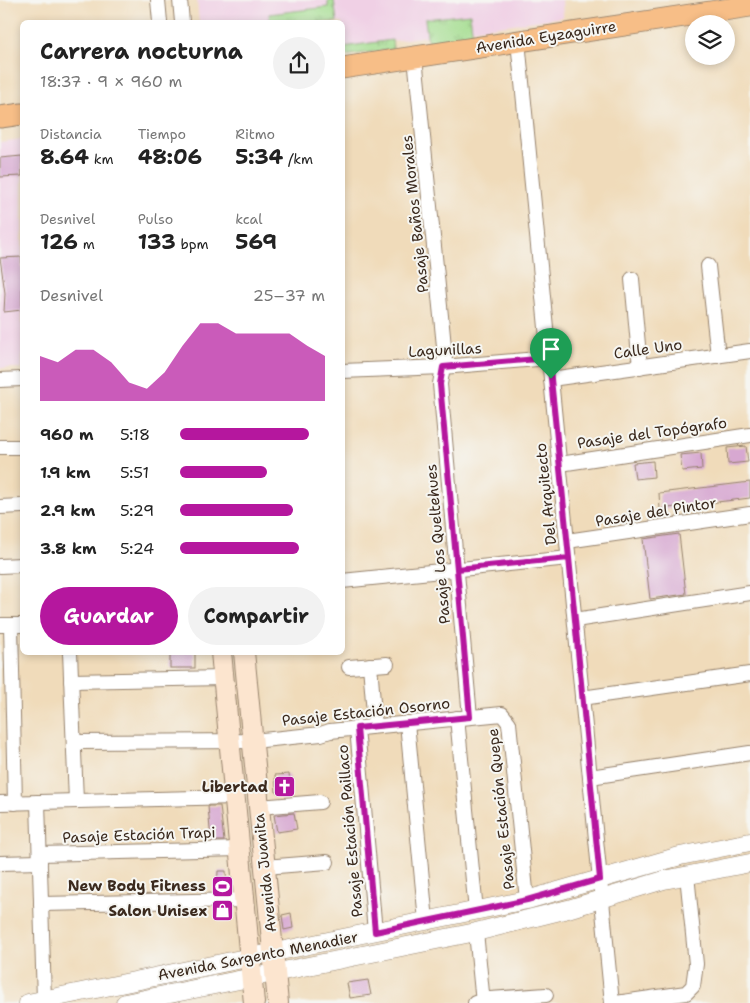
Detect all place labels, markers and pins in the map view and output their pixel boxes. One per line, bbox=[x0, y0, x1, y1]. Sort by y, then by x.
pin bbox=[530, 328, 572, 379]
church icon: Libertad bbox=[272, 775, 296, 799]
place label: Libertad bbox=[202, 777, 268, 797]
sports icon: New Body Fitness bbox=[210, 874, 234, 898]
place label: New Body Fitness bbox=[68, 876, 206, 896]
shop icon: Salon Unisex bbox=[211, 899, 235, 923]
place label: Salon Unisex bbox=[108, 901, 207, 921]

